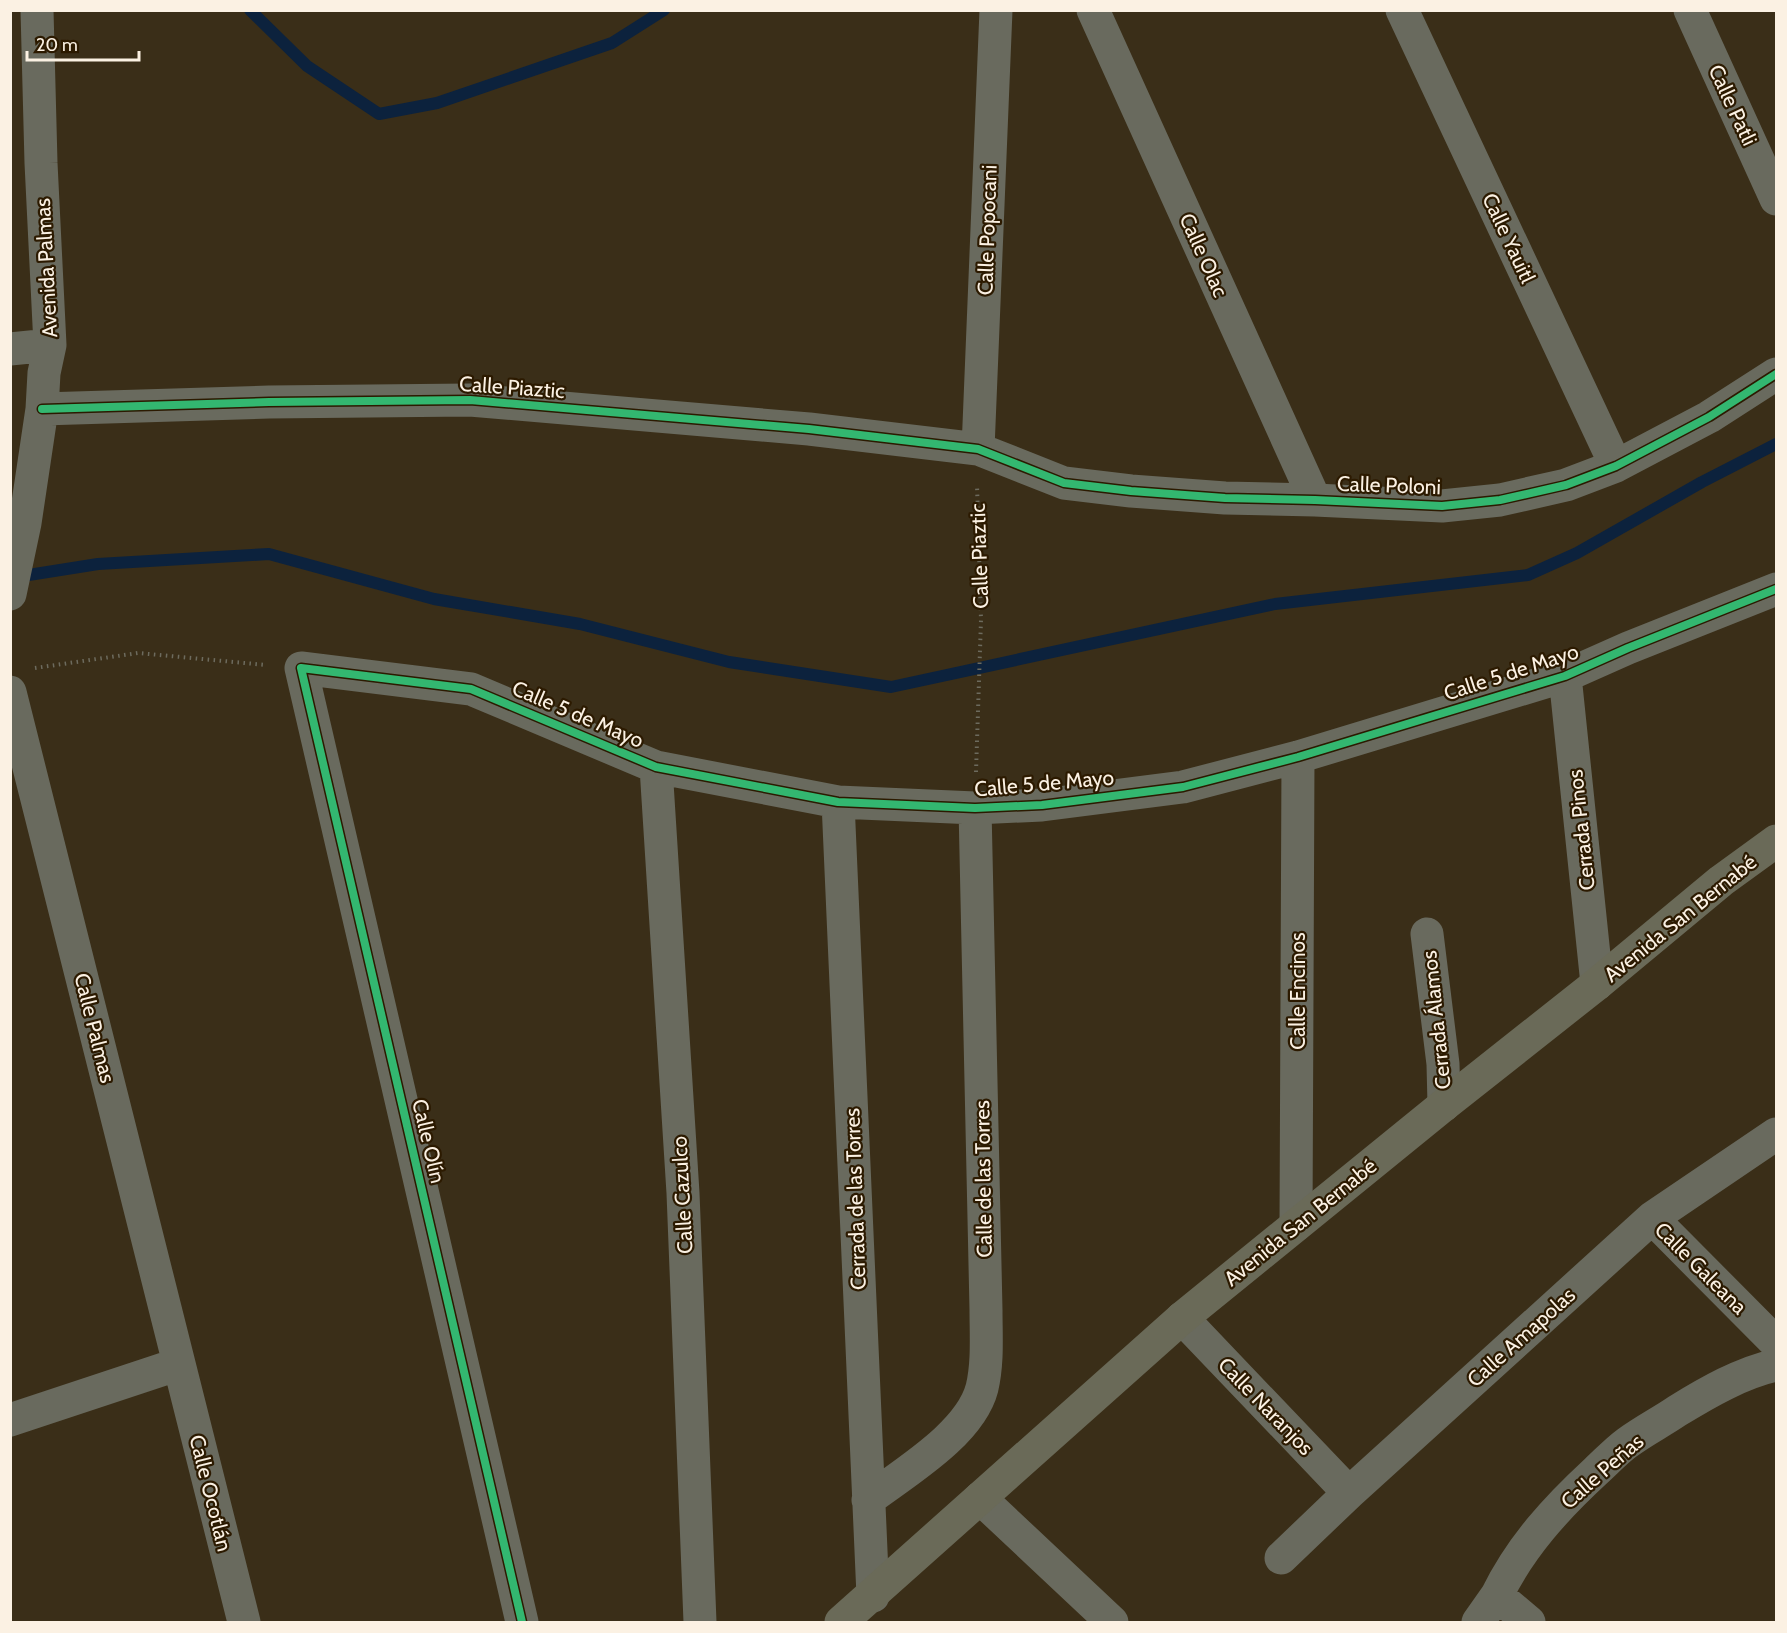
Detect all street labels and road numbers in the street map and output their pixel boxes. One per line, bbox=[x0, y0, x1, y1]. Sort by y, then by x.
street label: Calle Patli bbox=[1703, 61, 1763, 149]
street label: Calle Popocani bbox=[972, 164, 1002, 296]
street label: Calle Yauitl bbox=[1477, 189, 1541, 287]
street label: Avenida Palmas bbox=[30, 197, 62, 338]
street label: Calle Olac bbox=[1174, 209, 1234, 301]
street label: Calle Piaztic bbox=[458, 371, 566, 403]
street label: Calle Poloni bbox=[1337, 471, 1441, 499]
street label: Calle Piaztic bbox=[965, 503, 993, 609]
street label: Calle 5 de Mayo bbox=[1441, 638, 1581, 706]
street label: Calle 5 de Mayo bbox=[509, 675, 647, 753]
street label: Calle 5 de Mayo bbox=[973, 764, 1115, 802]
street label: Cerrada Pinos bbox=[1562, 768, 1600, 892]
street label: Avenida San Bernabé bbox=[1599, 849, 1761, 987]
street label: Calle Encinos bbox=[1285, 932, 1310, 1050]
street label: Cerrada Álamos bbox=[1416, 949, 1456, 1091]
street label: Calle Palmas bbox=[69, 971, 121, 1086]
street label: Calle Olín bbox=[407, 1097, 451, 1185]
street label: Calle de las Torres bbox=[969, 1100, 997, 1258]
street label: Cerrada de las Torres bbox=[839, 1107, 871, 1290]
street label: Calle Cazulco bbox=[666, 1135, 698, 1255]
street label: Avenida San Bernabé bbox=[1219, 1153, 1381, 1291]
street label: Calle Galeana bbox=[1650, 1217, 1752, 1319]
street label: Calle Amapolas bbox=[1462, 1282, 1580, 1392]
street label: Calle Naranjos bbox=[1213, 1352, 1319, 1461]
street label: Calle Peñas bbox=[1556, 1428, 1649, 1514]
street label: Calle Ocotlán bbox=[184, 1432, 238, 1554]

